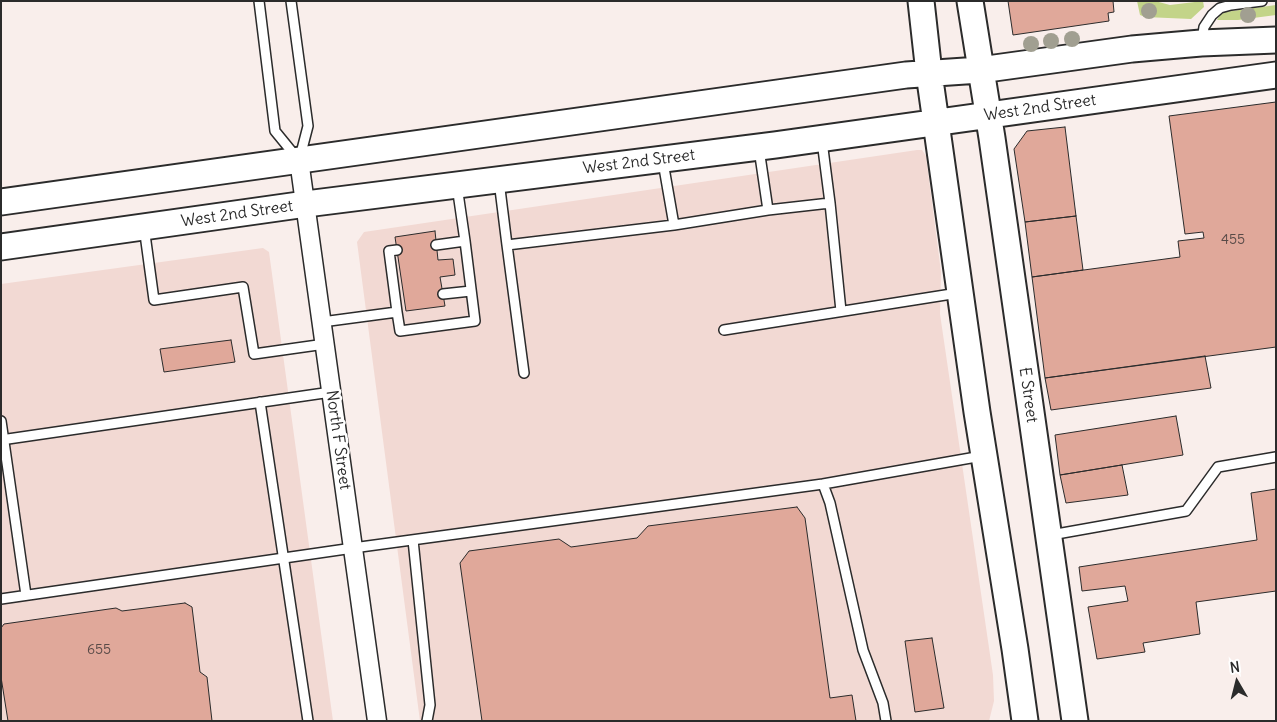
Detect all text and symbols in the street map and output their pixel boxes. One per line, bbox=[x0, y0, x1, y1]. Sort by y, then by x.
street label: West 2nd Street bbox=[983, 91, 1097, 125]
street label: West 2nd Street bbox=[582, 146, 696, 178]
street label: West 2nd Street bbox=[180, 197, 294, 231]
house number: 455 bbox=[1221, 232, 1245, 248]
street label: E Street bbox=[1015, 366, 1041, 424]
street label: North F Street bbox=[322, 389, 354, 491]
house number: 655 bbox=[87, 642, 111, 658]
north arrow bbox=[1212, 657, 1262, 707]
text: N bbox=[1229, 658, 1241, 677]

